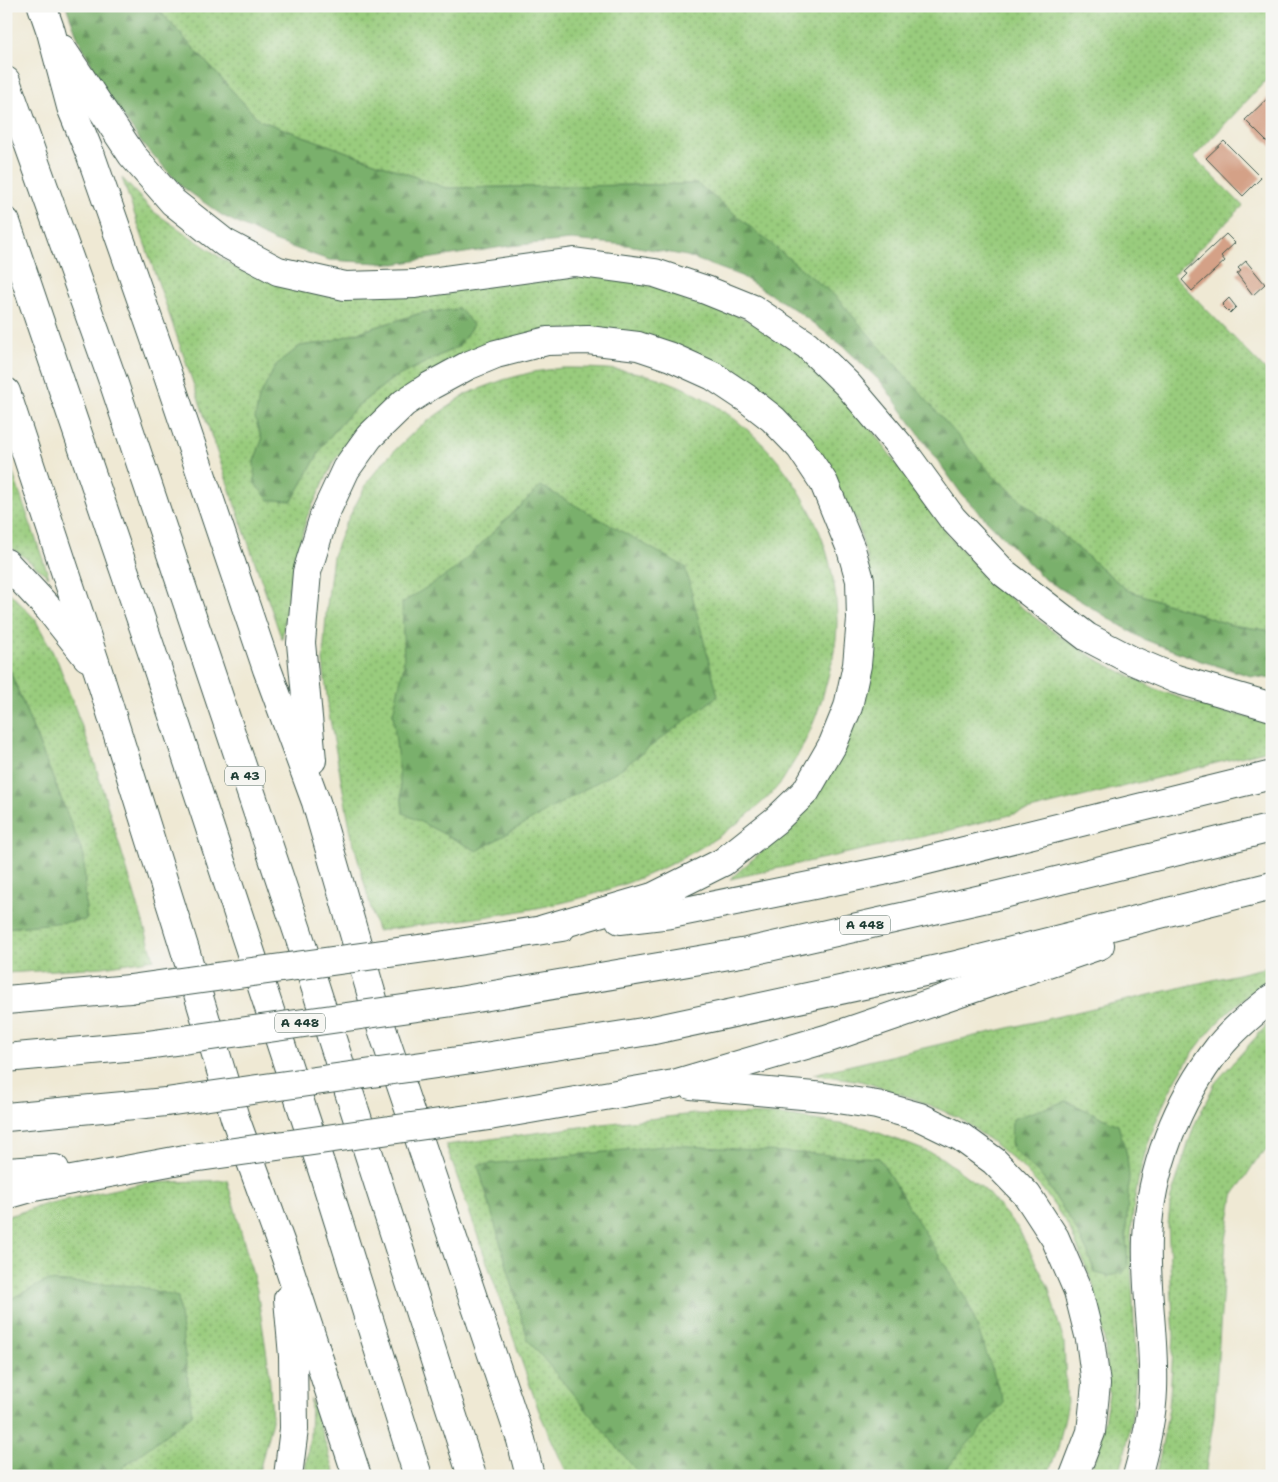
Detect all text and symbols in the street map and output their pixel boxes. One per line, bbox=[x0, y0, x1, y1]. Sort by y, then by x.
road number: A 43 bbox=[225, 766, 265, 786]
road number: A 448 bbox=[840, 916, 890, 934]
road number: A 448 bbox=[275, 1014, 325, 1032]

